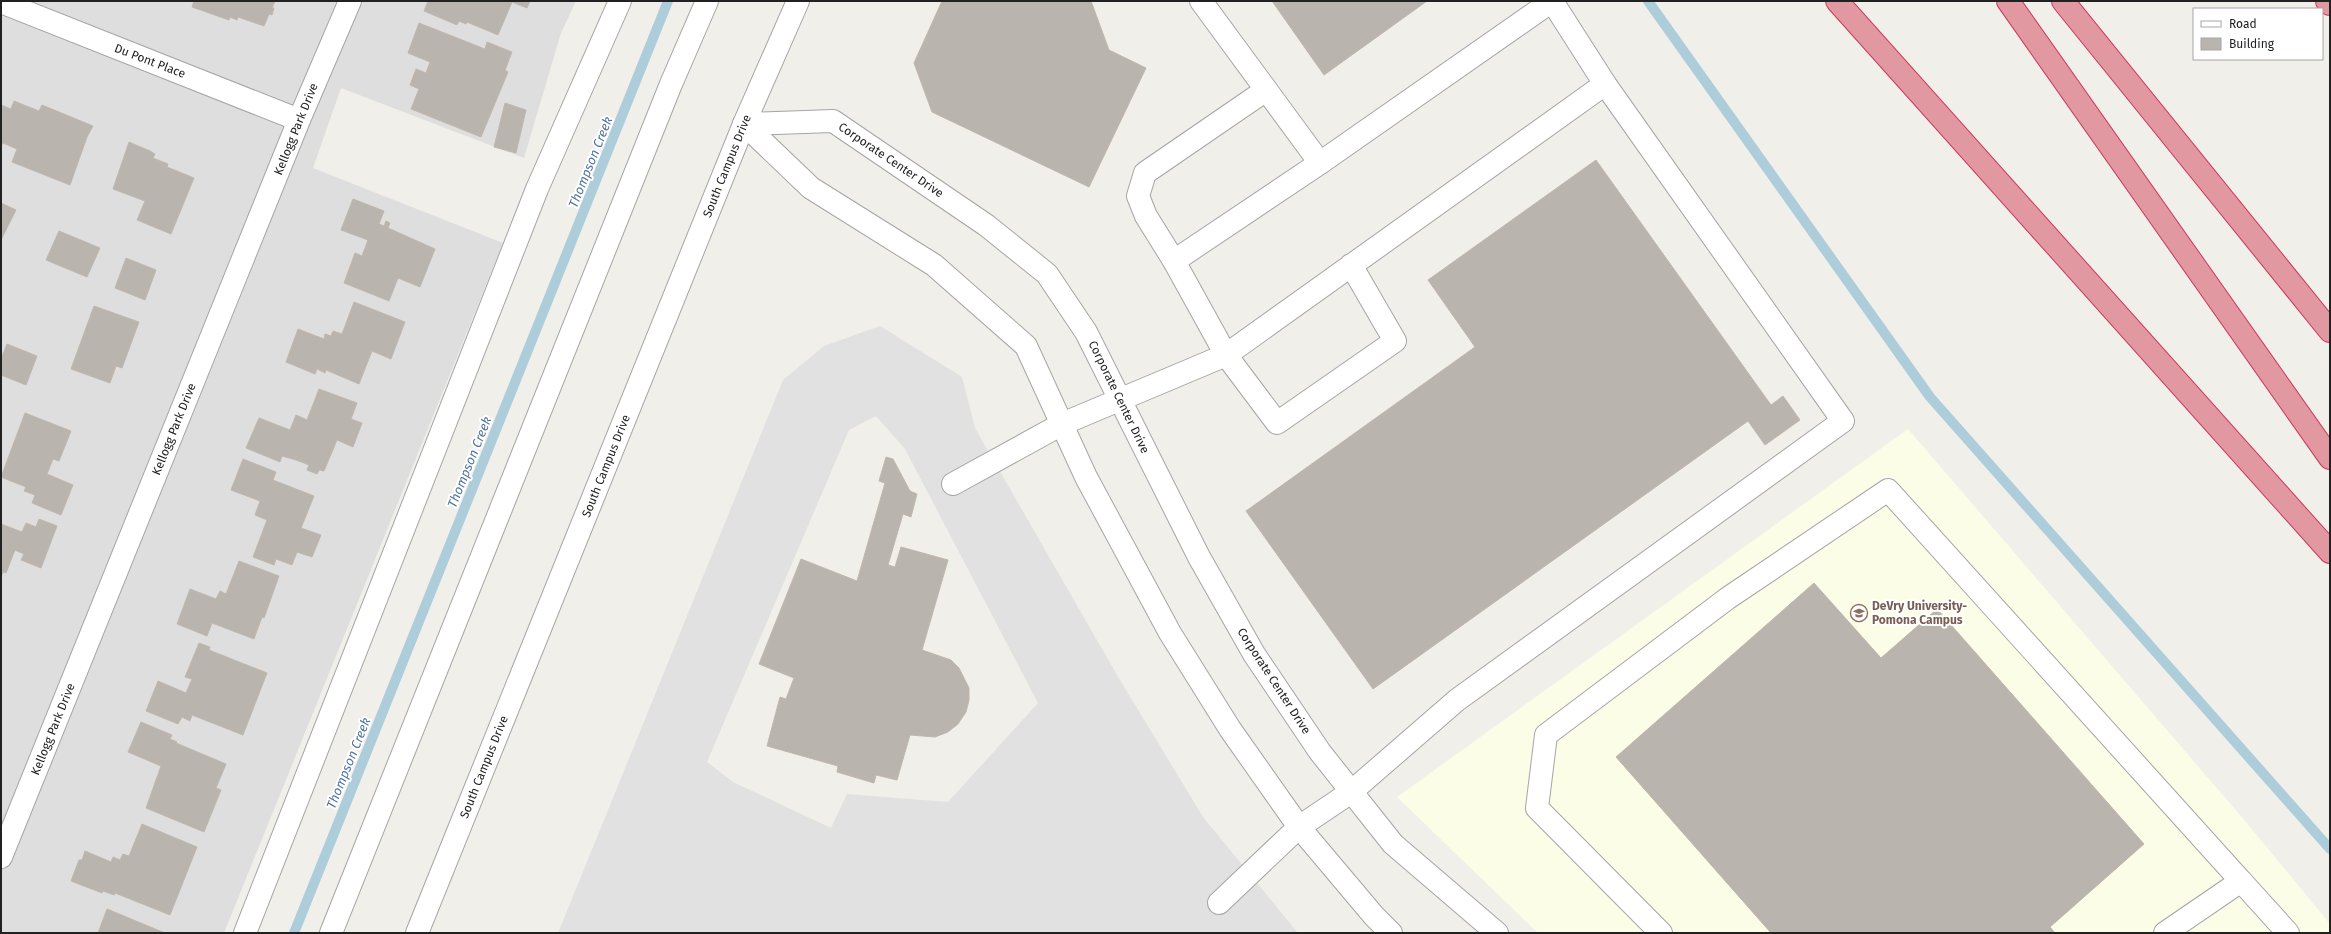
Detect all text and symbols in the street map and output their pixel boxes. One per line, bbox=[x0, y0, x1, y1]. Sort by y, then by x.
legend bbox=[2193, 8, 2323, 60]
text: Road bbox=[2229, 17, 2257, 31]
text: Building bbox=[2229, 37, 2275, 51]
street label: Du Pont Place bbox=[113, 41, 187, 81]
street label: Kellogg Park Drive bbox=[271, 81, 321, 177]
street label: South Campus Drive bbox=[700, 113, 754, 219]
water label: Thompson Creek bbox=[565, 115, 616, 210]
street label: Corporate Center Drive bbox=[836, 120, 946, 200]
street label: Corporate Center Drive bbox=[1086, 338, 1152, 456]
street label: Kellogg Park Drive bbox=[149, 381, 199, 477]
street label: South Campus Drive bbox=[579, 413, 633, 519]
water label: Thompson Creek bbox=[444, 415, 495, 510]
place label: DeVry University- Pomona Campus bbox=[1872, 599, 1967, 627]
school or university icon: DeVry University- Pomona Campus bbox=[1849, 603, 1869, 623]
street label: Corporate Center Drive bbox=[1234, 625, 1314, 737]
street label: Kellogg Park Drive bbox=[28, 681, 78, 777]
street label: South Campus Drive bbox=[457, 714, 511, 820]
water label: Thompson Creek bbox=[323, 716, 374, 811]

